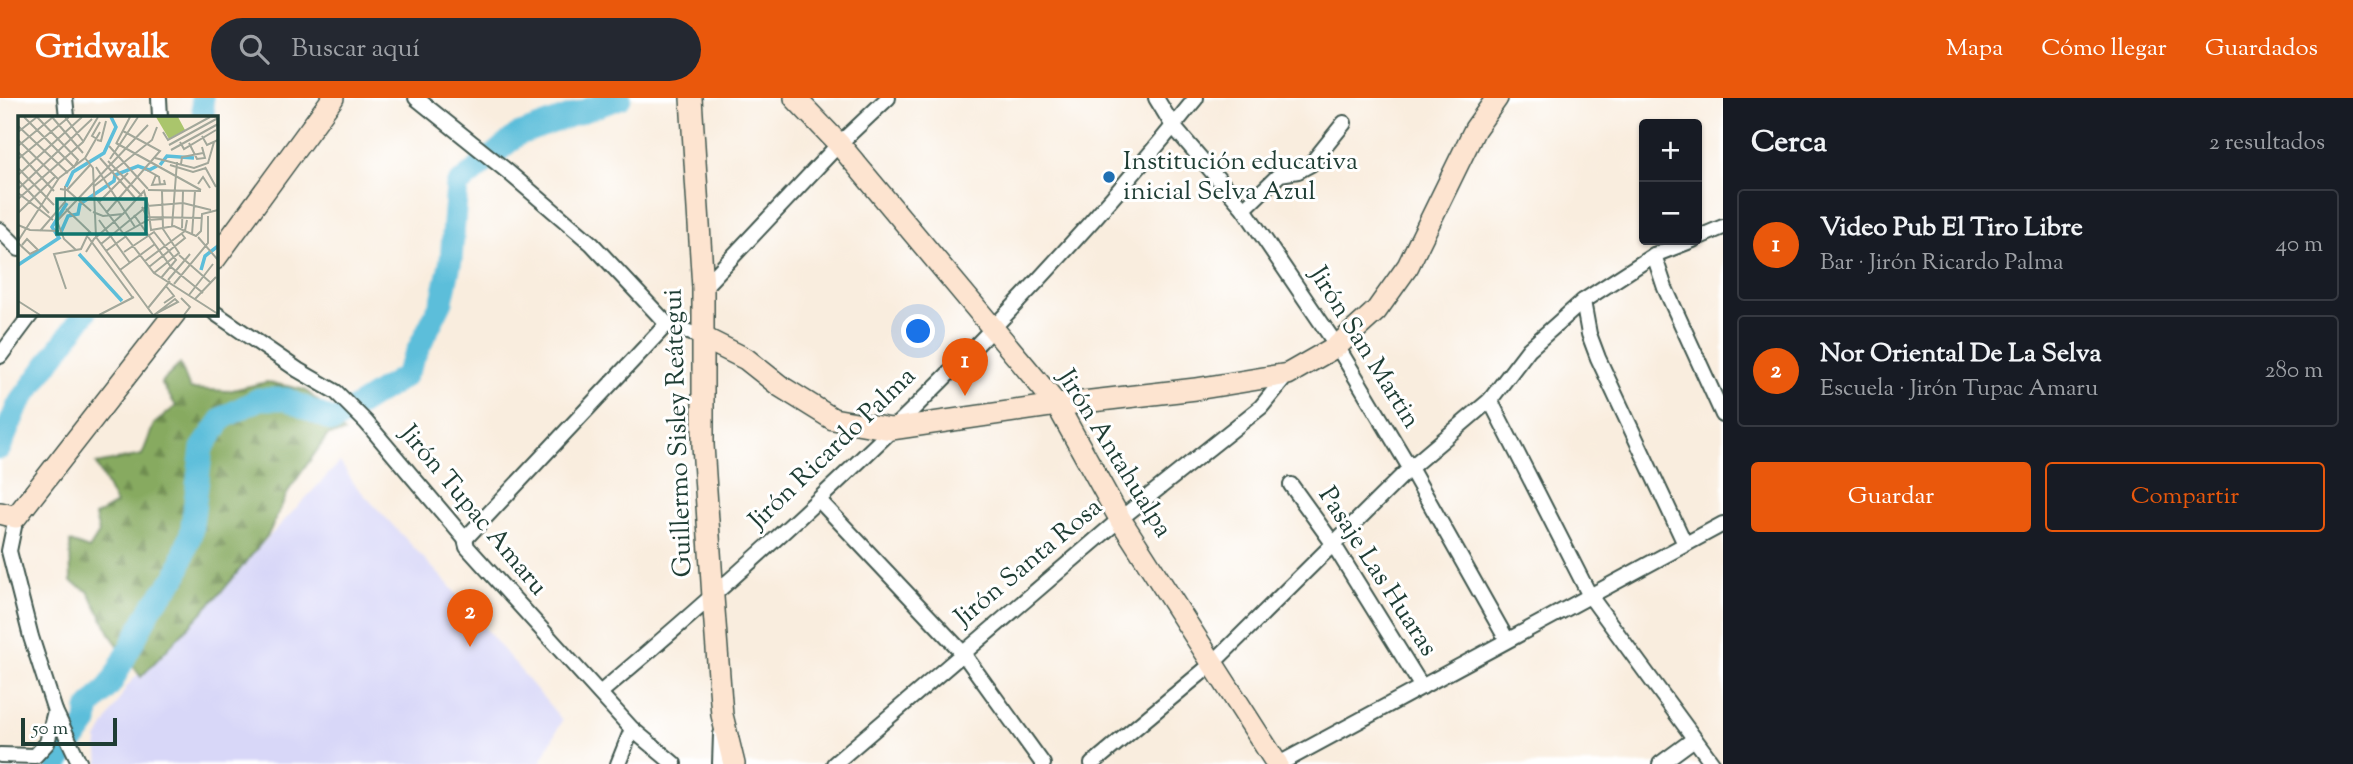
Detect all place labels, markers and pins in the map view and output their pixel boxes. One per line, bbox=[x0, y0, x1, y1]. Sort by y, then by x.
place label: Institución educativa inicial Selva Azul bbox=[1123, 144, 1358, 211]
marker: Institución educativa inicial Selva Azul bbox=[1101, 169, 1117, 185]
pin: 1 bbox=[942, 338, 988, 396]
pin: 2 bbox=[447, 589, 493, 647]

